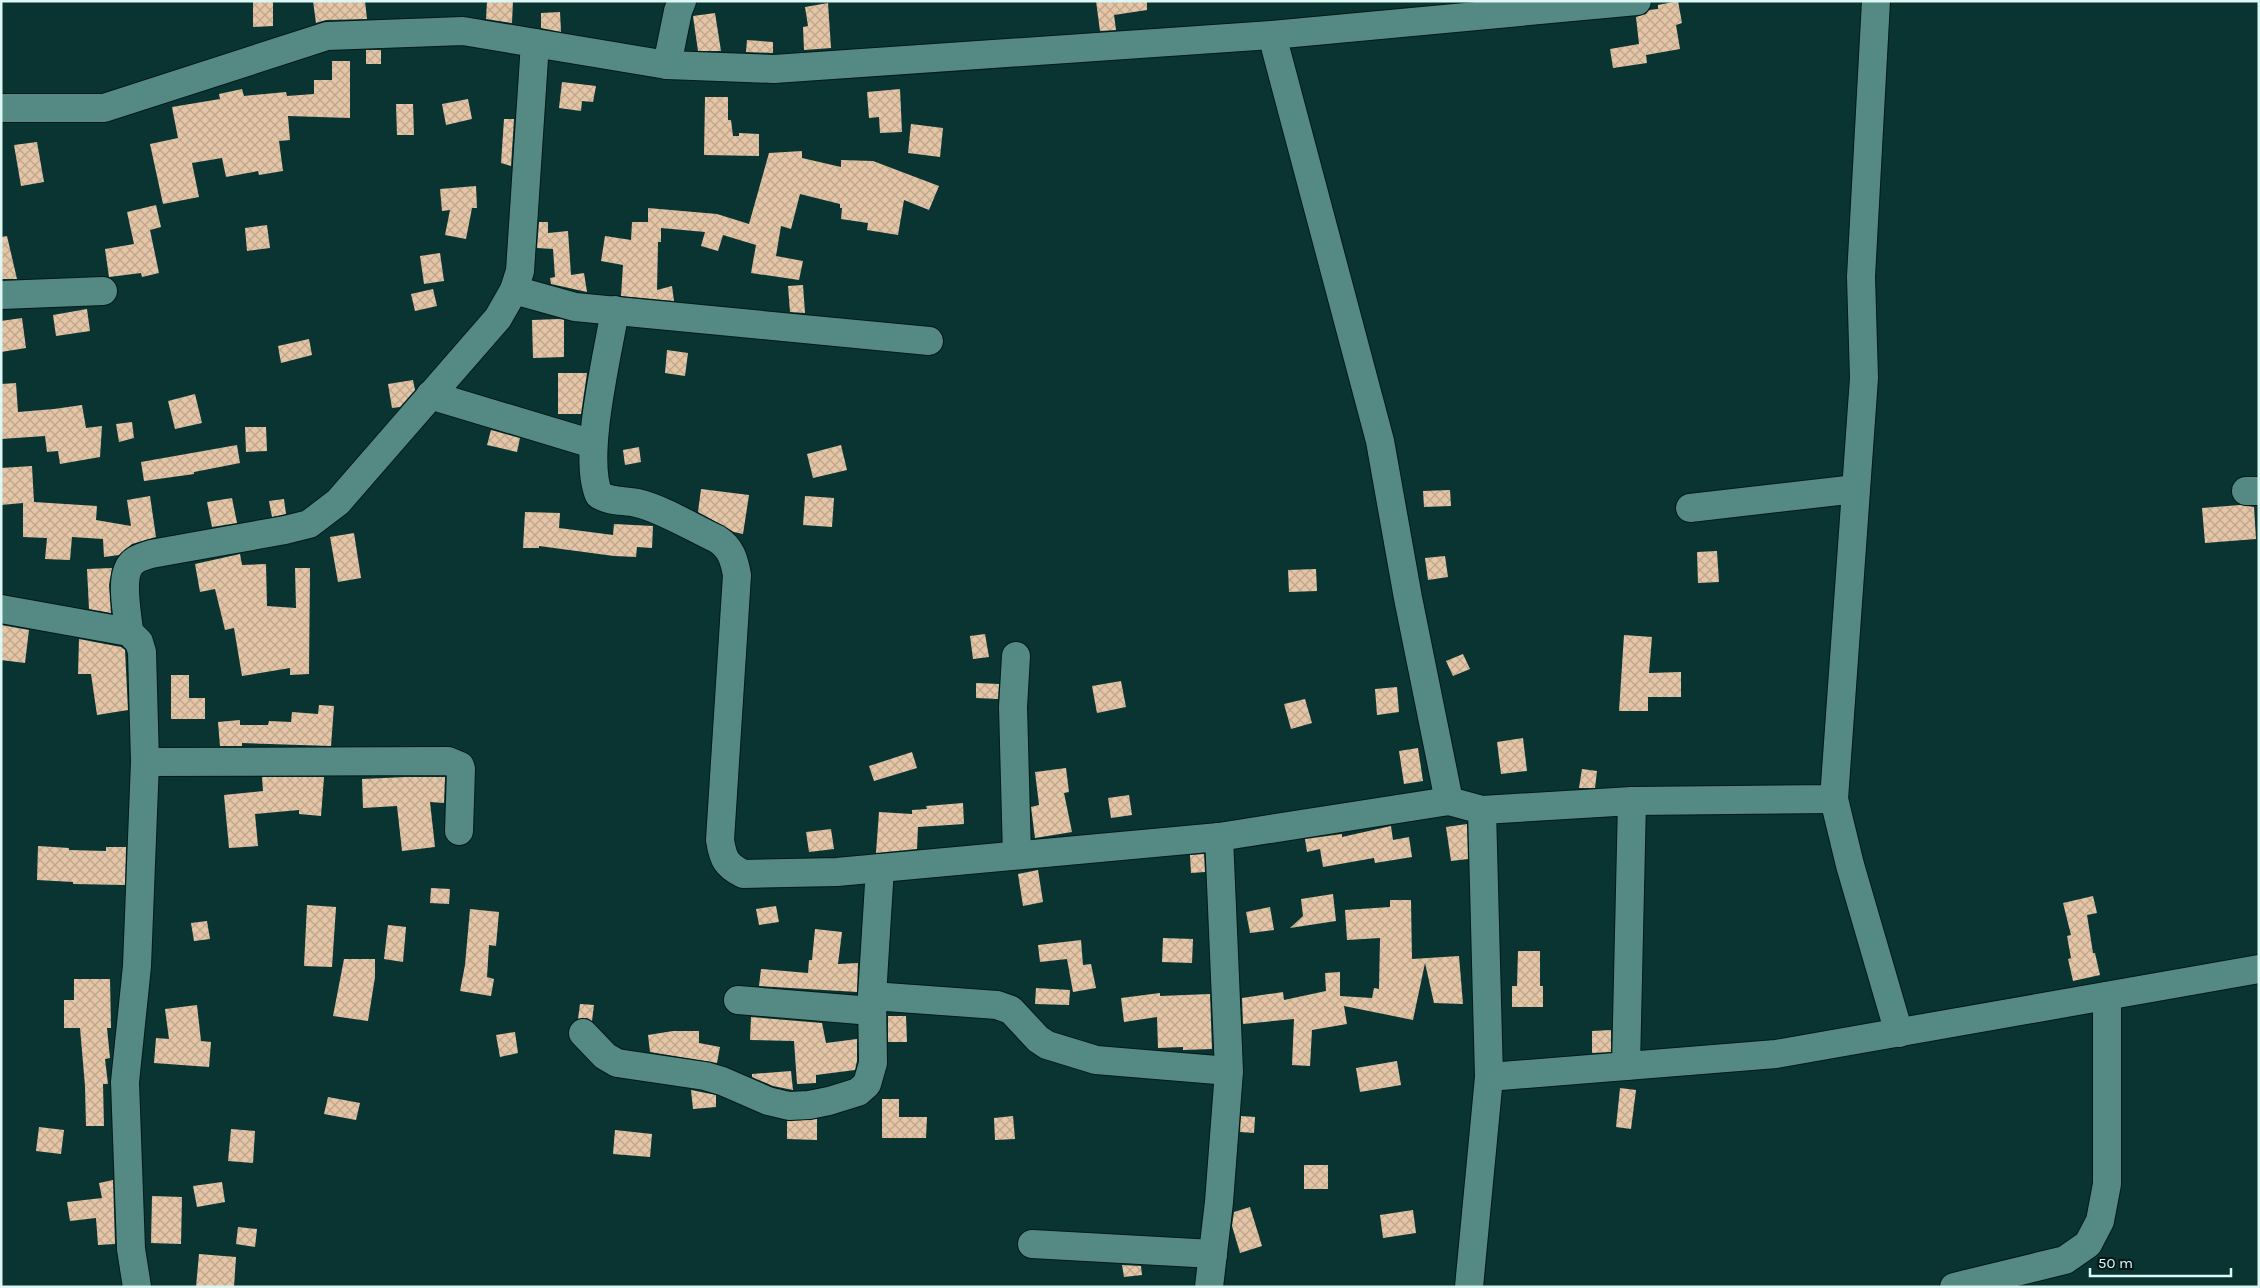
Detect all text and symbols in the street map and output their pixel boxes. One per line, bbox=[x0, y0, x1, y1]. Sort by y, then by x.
scale bar bbox=[2090, 1246, 2231, 1278]
text: 50 m bbox=[2098, 1254, 2133, 1272]

